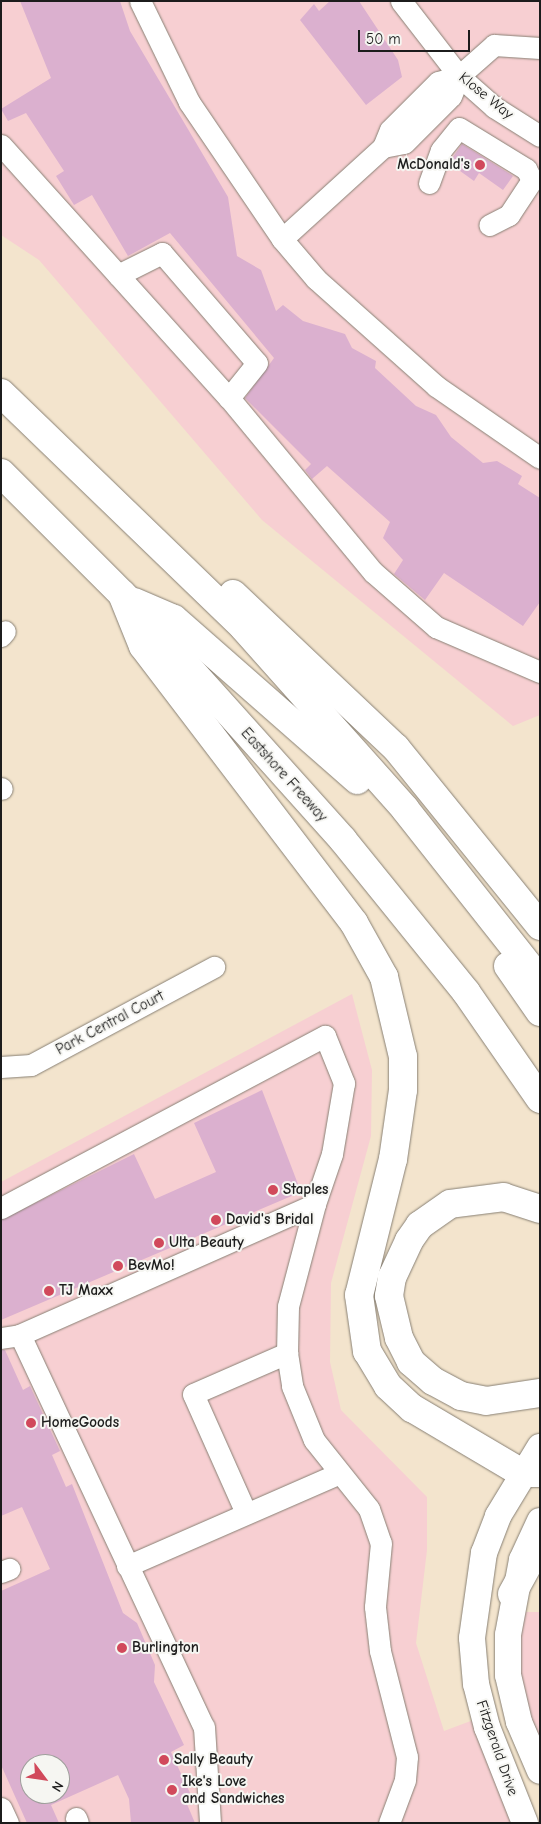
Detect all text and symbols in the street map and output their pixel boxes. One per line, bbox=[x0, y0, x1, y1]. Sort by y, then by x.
scale bar bbox=[361, 20, 474, 52]
text: 50 m bbox=[366, 30, 401, 48]
street label: Klose Way bbox=[455, 69, 517, 123]
place label: McDonald's bbox=[397, 156, 470, 174]
marker: McDonald's bbox=[474, 159, 486, 171]
street label: Eastshore Freeway bbox=[237, 724, 331, 826]
street label: Park Central Court bbox=[53, 987, 167, 1059]
place label: Staples bbox=[283, 1181, 328, 1199]
marker: Staples bbox=[267, 1184, 279, 1196]
place label: David's Bridal bbox=[226, 1211, 313, 1229]
marker: David's Bridal bbox=[210, 1214, 222, 1226]
place label: Ulta Beauty bbox=[169, 1234, 244, 1252]
marker: Ulta Beauty bbox=[153, 1237, 165, 1249]
place label: BevMo! bbox=[128, 1257, 175, 1275]
marker: BevMo! bbox=[112, 1260, 124, 1272]
place label: TJ Maxx bbox=[59, 1282, 113, 1300]
marker: TJ Maxx bbox=[43, 1285, 55, 1297]
place label: HomeGoods bbox=[41, 1414, 119, 1432]
marker: HomeGoods bbox=[25, 1417, 37, 1429]
place label: Burlington bbox=[132, 1639, 199, 1657]
marker: Burlington bbox=[116, 1642, 128, 1654]
street label: Fitzgerald Drive bbox=[472, 1698, 522, 1798]
place label: Sally Beauty bbox=[174, 1751, 253, 1769]
north arrow bbox=[20, 1754, 70, 1804]
marker: Sally Beauty bbox=[158, 1754, 170, 1766]
place label: Ike's Love and Sandwiches bbox=[182, 1772, 284, 1807]
text: N bbox=[48, 1778, 67, 1795]
marker: Ike's Love and Sandwiches bbox=[166, 1784, 178, 1796]

